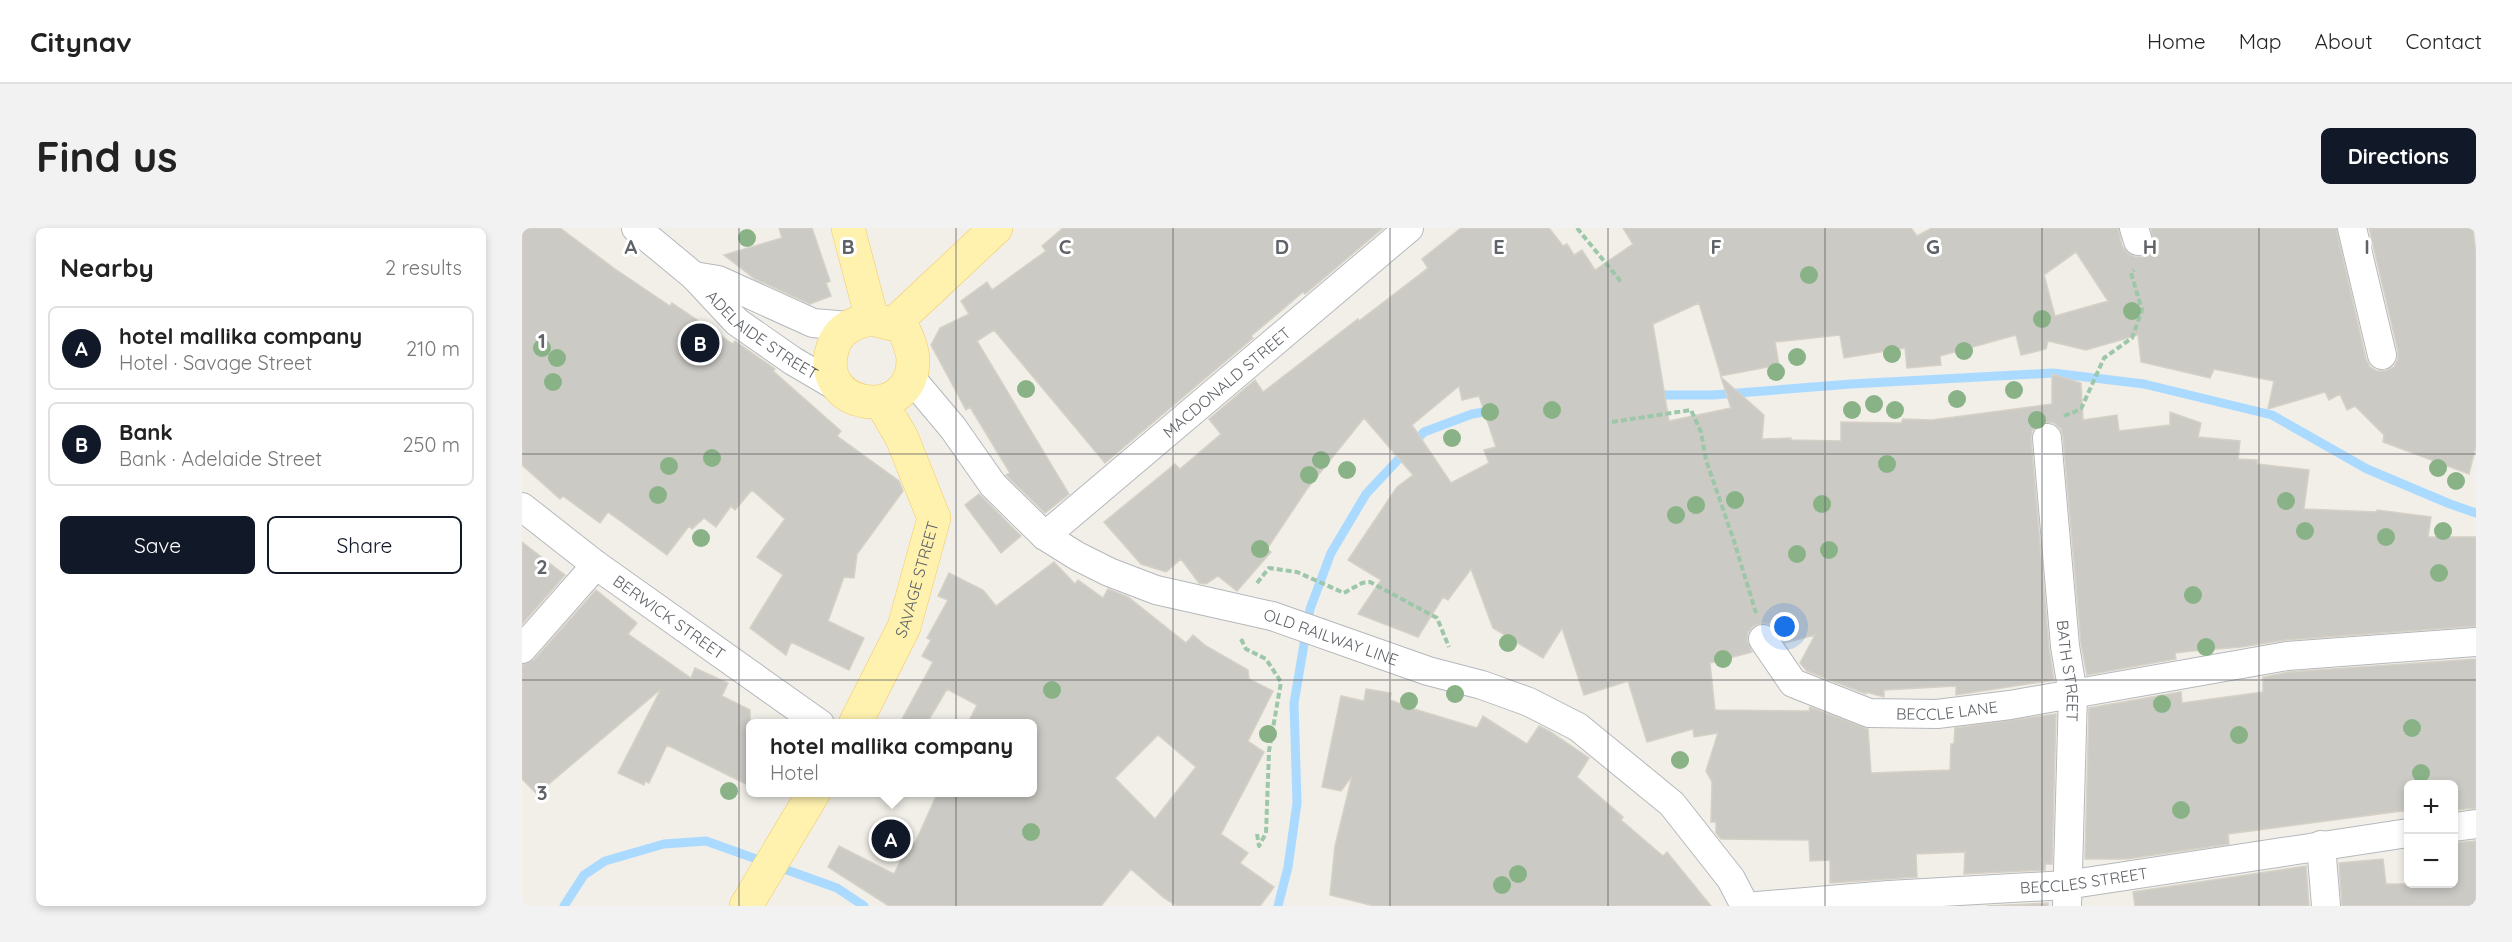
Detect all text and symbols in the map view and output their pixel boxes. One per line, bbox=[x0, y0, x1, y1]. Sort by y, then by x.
text: Citynav bbox=[30, 24, 132, 59]
text: Home bbox=[2147, 28, 2206, 54]
text: Map bbox=[2239, 28, 2282, 54]
text: About bbox=[2315, 28, 2373, 54]
text: Contact bbox=[2406, 28, 2482, 54]
button: Directions bbox=[2321, 128, 2476, 184]
text: Find us bbox=[36, 130, 178, 183]
text: A bbox=[625, 234, 638, 259]
text: B bbox=[841, 234, 855, 259]
text: C bbox=[1059, 234, 1072, 259]
text: D bbox=[1275, 234, 1289, 259]
text: E bbox=[1493, 234, 1505, 259]
text: F bbox=[1710, 234, 1722, 259]
text: G bbox=[1926, 234, 1940, 259]
text: H bbox=[2143, 234, 2157, 259]
text: I bbox=[2364, 234, 2370, 259]
text: Nearby bbox=[60, 251, 154, 284]
text: 2 results bbox=[385, 255, 462, 280]
street label: ADELAIDE STREET bbox=[702, 286, 822, 384]
pin: B bbox=[680, 320, 720, 366]
text: hotel mallika company bbox=[119, 322, 362, 350]
street label: MACDONALD STREET bbox=[1159, 322, 1295, 442]
text: 1 bbox=[538, 328, 546, 353]
text: A bbox=[75, 336, 88, 361]
text: 210 m bbox=[406, 336, 460, 361]
text: Hotel · Savage Street bbox=[119, 350, 312, 375]
text: Bank bbox=[119, 418, 173, 446]
text: B bbox=[75, 432, 88, 457]
text: 250 m bbox=[402, 432, 460, 457]
text: Bank · Adelaide Street bbox=[119, 446, 322, 471]
button: Save bbox=[60, 516, 255, 574]
button: Share bbox=[267, 516, 462, 574]
street label: SAVAGE STREET bbox=[890, 519, 943, 641]
text: 2 bbox=[536, 554, 548, 579]
street label: BERWICK STREET bbox=[610, 571, 730, 664]
street label: OLD RAILWAY LINE bbox=[1262, 604, 1401, 670]
your location bbox=[1770, 612, 1799, 641]
street label: BATH STREET bbox=[2053, 619, 2083, 723]
street label: BECCLE LANE bbox=[1896, 697, 1999, 724]
popup bbox=[746, 719, 1037, 797]
text: hotel mallika company bbox=[770, 732, 1013, 760]
text: Hotel bbox=[770, 760, 819, 785]
text: 3 bbox=[537, 780, 547, 805]
map controls bbox=[2404, 780, 2458, 888]
button: + bbox=[2404, 780, 2458, 834]
pin: A bbox=[872, 816, 910, 862]
button: − bbox=[2404, 834, 2458, 888]
street label: BECCLES STREET bbox=[2019, 863, 2149, 898]

